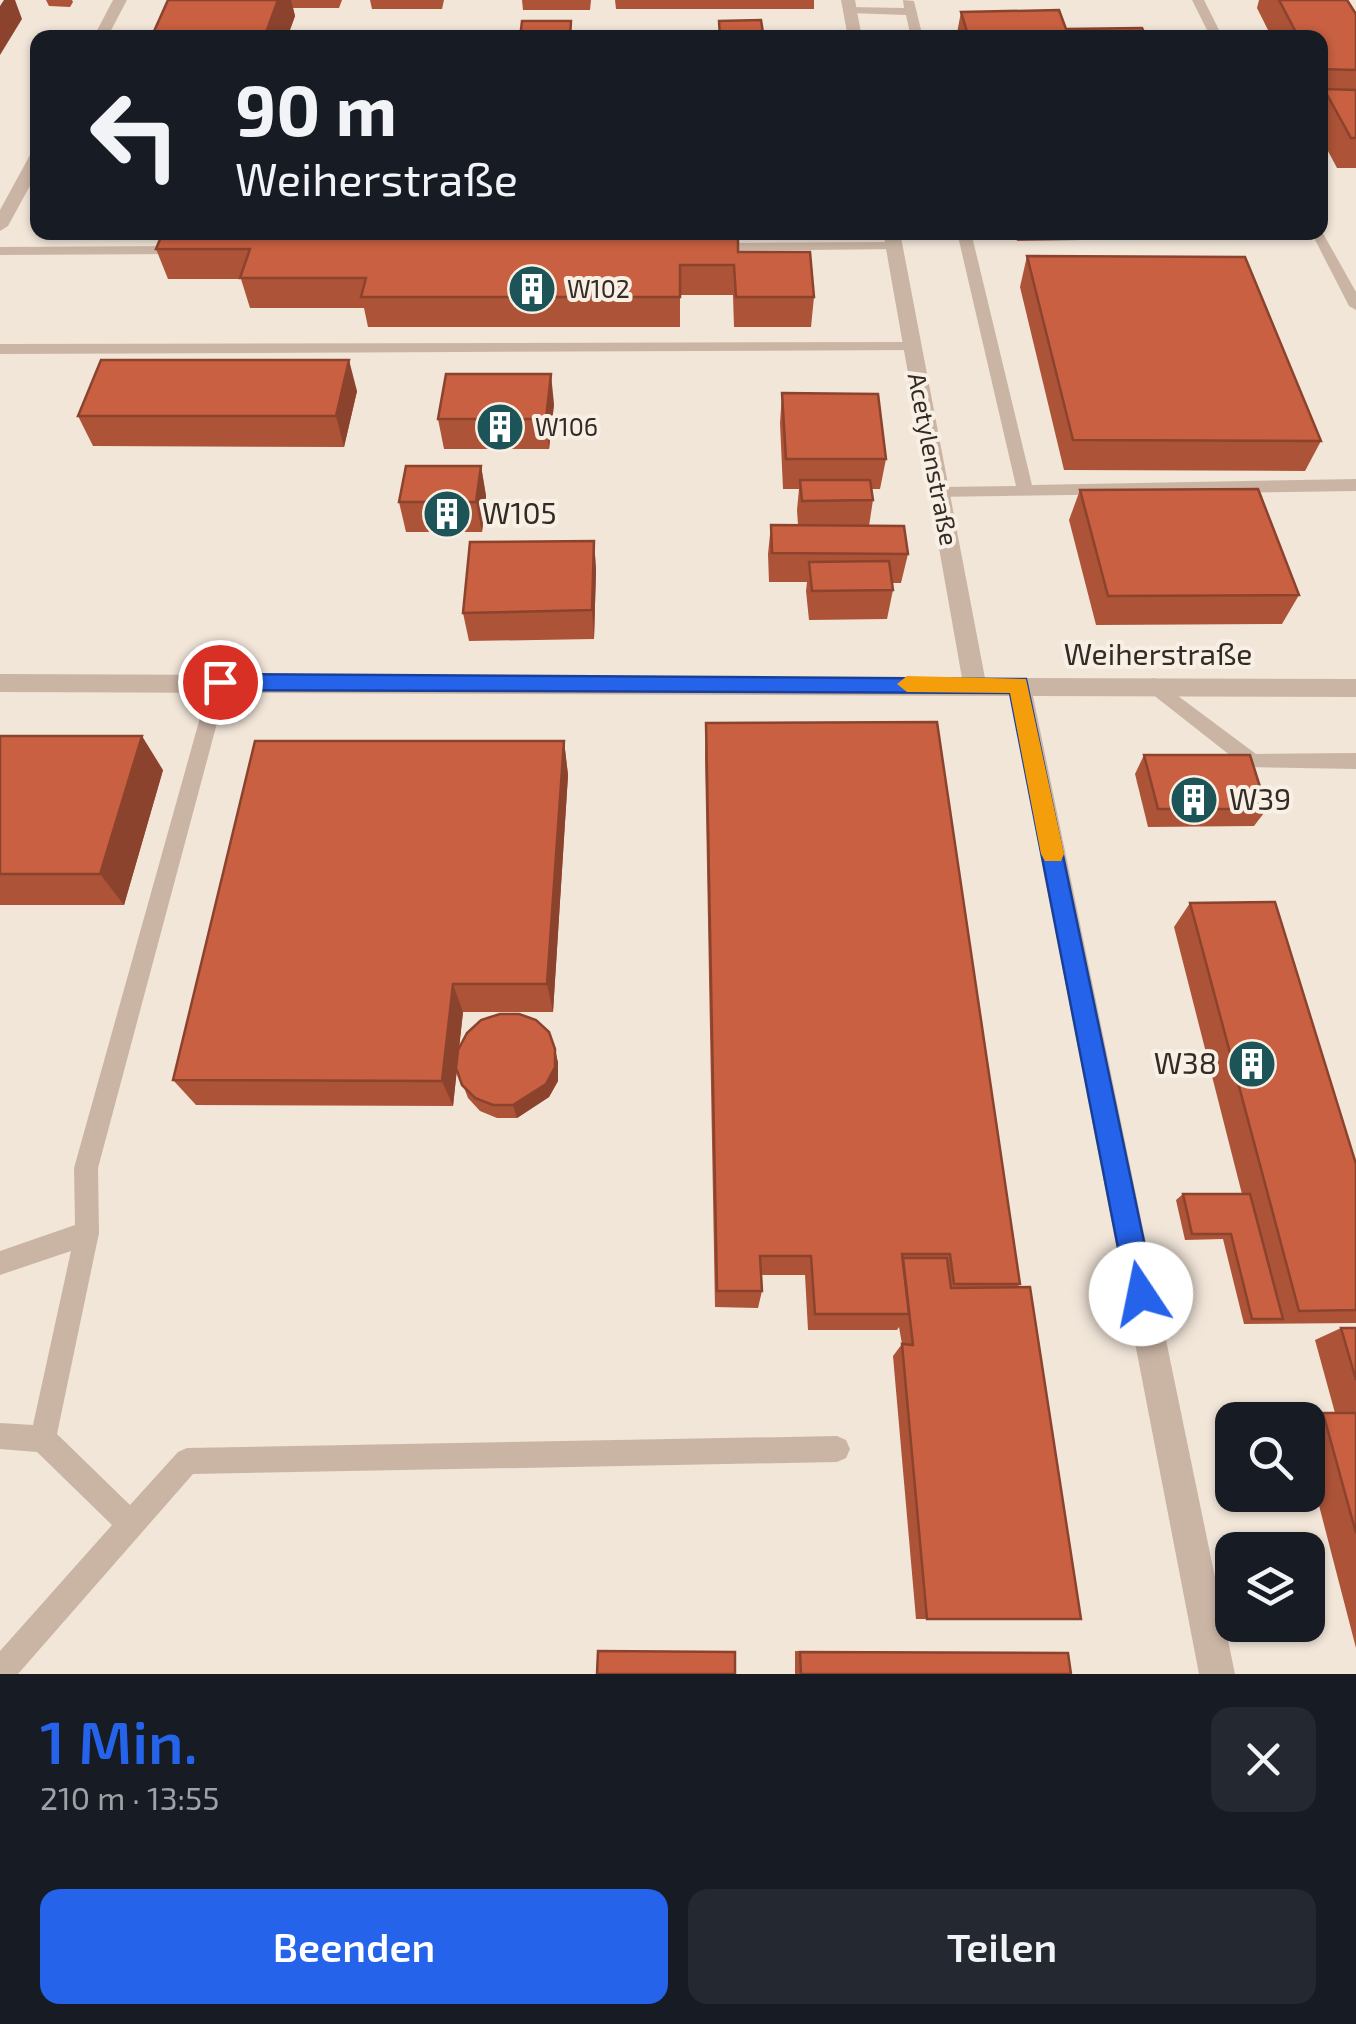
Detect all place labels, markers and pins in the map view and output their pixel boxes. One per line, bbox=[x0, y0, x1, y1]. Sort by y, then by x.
building icon: W102 bbox=[506, 263, 558, 315]
place label: W102 bbox=[567, 273, 630, 303]
building icon: W106 bbox=[474, 401, 526, 453]
place label: W106 bbox=[535, 411, 598, 441]
building icon: W105 bbox=[421, 488, 473, 540]
place label: W105 bbox=[482, 494, 557, 530]
pin bbox=[178, 640, 263, 725]
building icon: W39 bbox=[1168, 774, 1220, 826]
place label: W39 bbox=[1229, 780, 1291, 816]
building icon: W38 bbox=[1226, 1038, 1278, 1090]
place label: W38 bbox=[1154, 1044, 1217, 1080]

